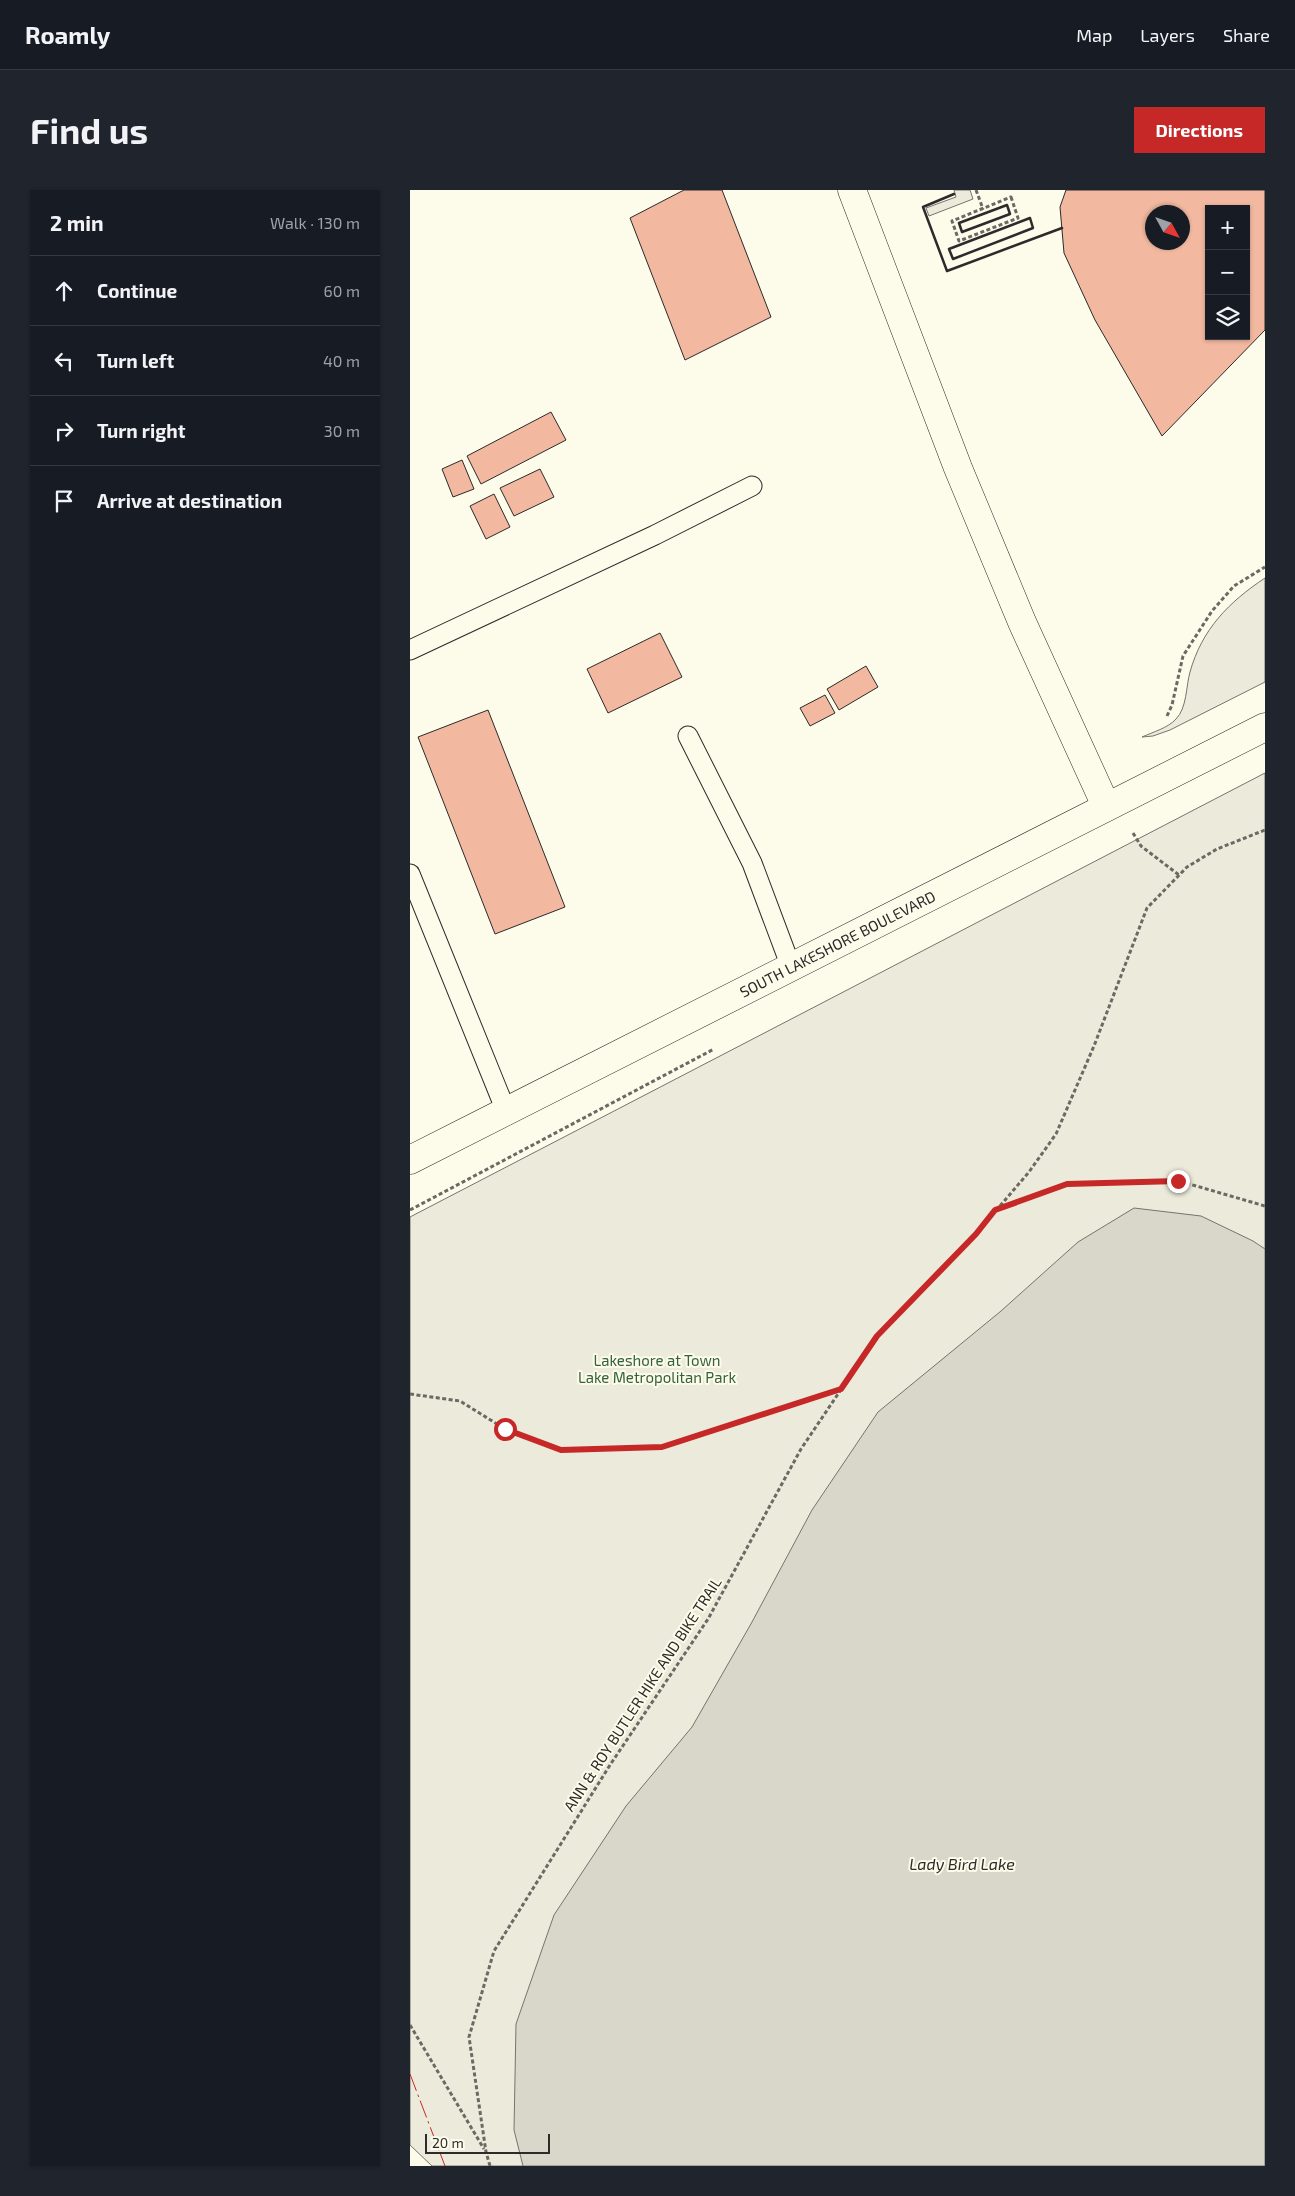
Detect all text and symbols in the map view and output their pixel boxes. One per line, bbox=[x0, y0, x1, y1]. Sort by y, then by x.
text: Roamly bbox=[25, 20, 110, 49]
text: Map bbox=[1076, 24, 1112, 46]
text: Layers bbox=[1140, 24, 1195, 46]
text: Share bbox=[1223, 24, 1270, 46]
button: Directions bbox=[1134, 107, 1265, 153]
text: Find us bbox=[30, 109, 148, 151]
north arrow bbox=[1145, 205, 1190, 250]
map controls bbox=[1205, 205, 1250, 340]
button: + bbox=[1205, 205, 1250, 250]
text: 2 min bbox=[50, 210, 104, 235]
text: Walk · 130 m bbox=[270, 213, 360, 232]
button: − bbox=[1205, 250, 1250, 295]
icon: ahead bbox=[50, 277, 78, 305]
text: Continue bbox=[97, 279, 177, 302]
text: 60 m bbox=[324, 281, 360, 300]
button: layers bbox=[1205, 295, 1250, 340]
icon: left bbox=[50, 347, 78, 375]
text: Turn left bbox=[97, 349, 174, 372]
text: 40 m bbox=[323, 351, 360, 370]
icon: right bbox=[50, 417, 78, 445]
text: Turn right bbox=[97, 419, 185, 442]
text: 30 m bbox=[324, 421, 360, 440]
icon: arrive bbox=[50, 487, 78, 515]
text: Arrive at destination bbox=[97, 489, 282, 512]
street label: SOUTH LAKESHORE BOULEVARD bbox=[736, 887, 938, 1001]
route end bbox=[1167, 1170, 1190, 1193]
park label: Lakeshore at Town Lake Metropolitan Park bbox=[578, 1351, 736, 1386]
route start bbox=[494, 1418, 517, 1441]
street label: ANN & ROY BUTLER HIKE AND BIKE TRAIL bbox=[559, 1573, 725, 1815]
water label: Lady Bird Lake bbox=[909, 1854, 1015, 1874]
scale bar bbox=[425, 2131, 550, 2154]
text: 20 m bbox=[432, 2134, 464, 2151]

